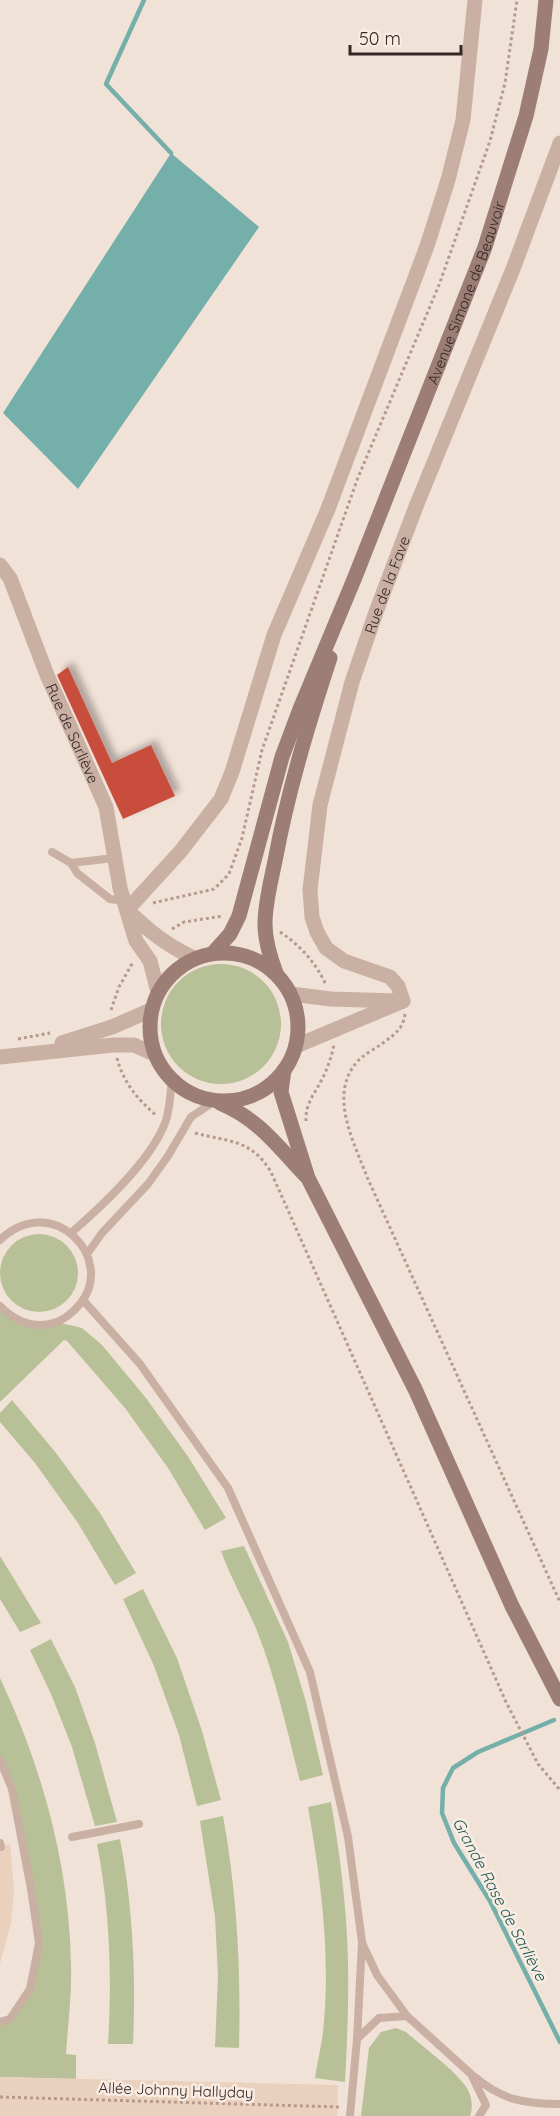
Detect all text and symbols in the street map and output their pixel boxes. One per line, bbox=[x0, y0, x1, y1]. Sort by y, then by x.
scale bar bbox=[350, 18, 461, 56]
text: 50 m bbox=[359, 27, 401, 50]
street label: Avenue Simone de Beauvoir bbox=[422, 198, 508, 387]
street label: Rue de la Fave bbox=[360, 533, 414, 636]
street label: Rue de Sarliève bbox=[42, 680, 104, 786]
water label: Grande Rase de Sarliève bbox=[448, 1814, 552, 1985]
street label: Allée Johnny Hallyday bbox=[98, 2078, 254, 2102]

